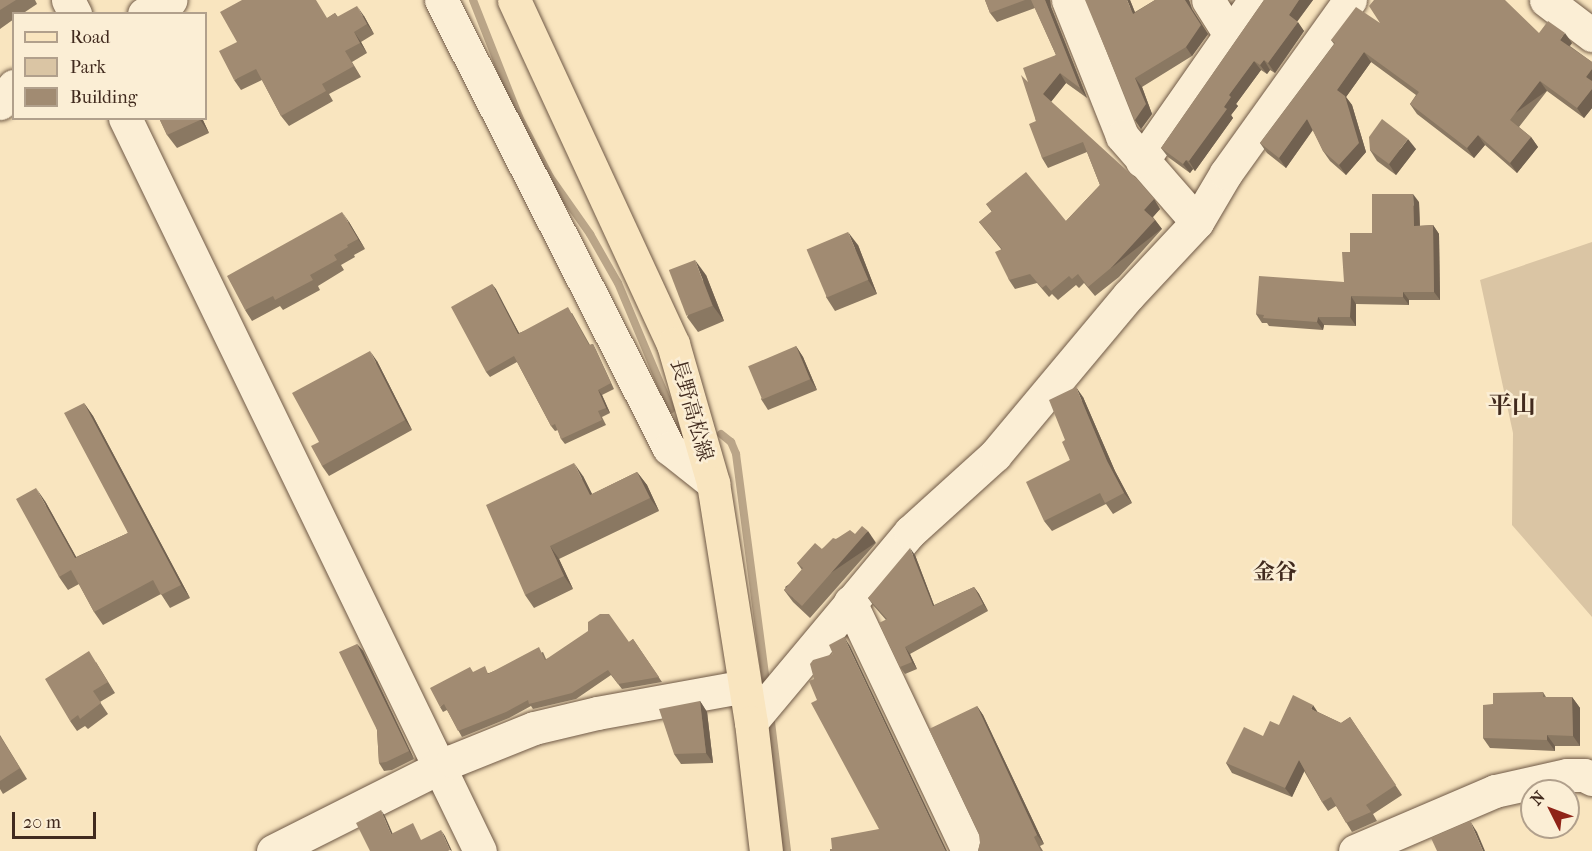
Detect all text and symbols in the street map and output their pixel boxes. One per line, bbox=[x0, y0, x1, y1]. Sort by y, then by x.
legend bbox=[12, 12, 207, 120]
text: Road bbox=[70, 27, 110, 48]
text: Park bbox=[70, 57, 106, 78]
text: Building bbox=[70, 87, 137, 108]
street label: 長野高松線 bbox=[665, 356, 719, 464]
district label: 平山 bbox=[1488, 392, 1536, 420]
district label: 金谷 bbox=[1253, 560, 1297, 586]
north arrow bbox=[1520, 779, 1580, 839]
text: N bbox=[1527, 787, 1549, 809]
scale bar bbox=[15, 800, 99, 838]
text: 20 m bbox=[23, 812, 61, 833]

